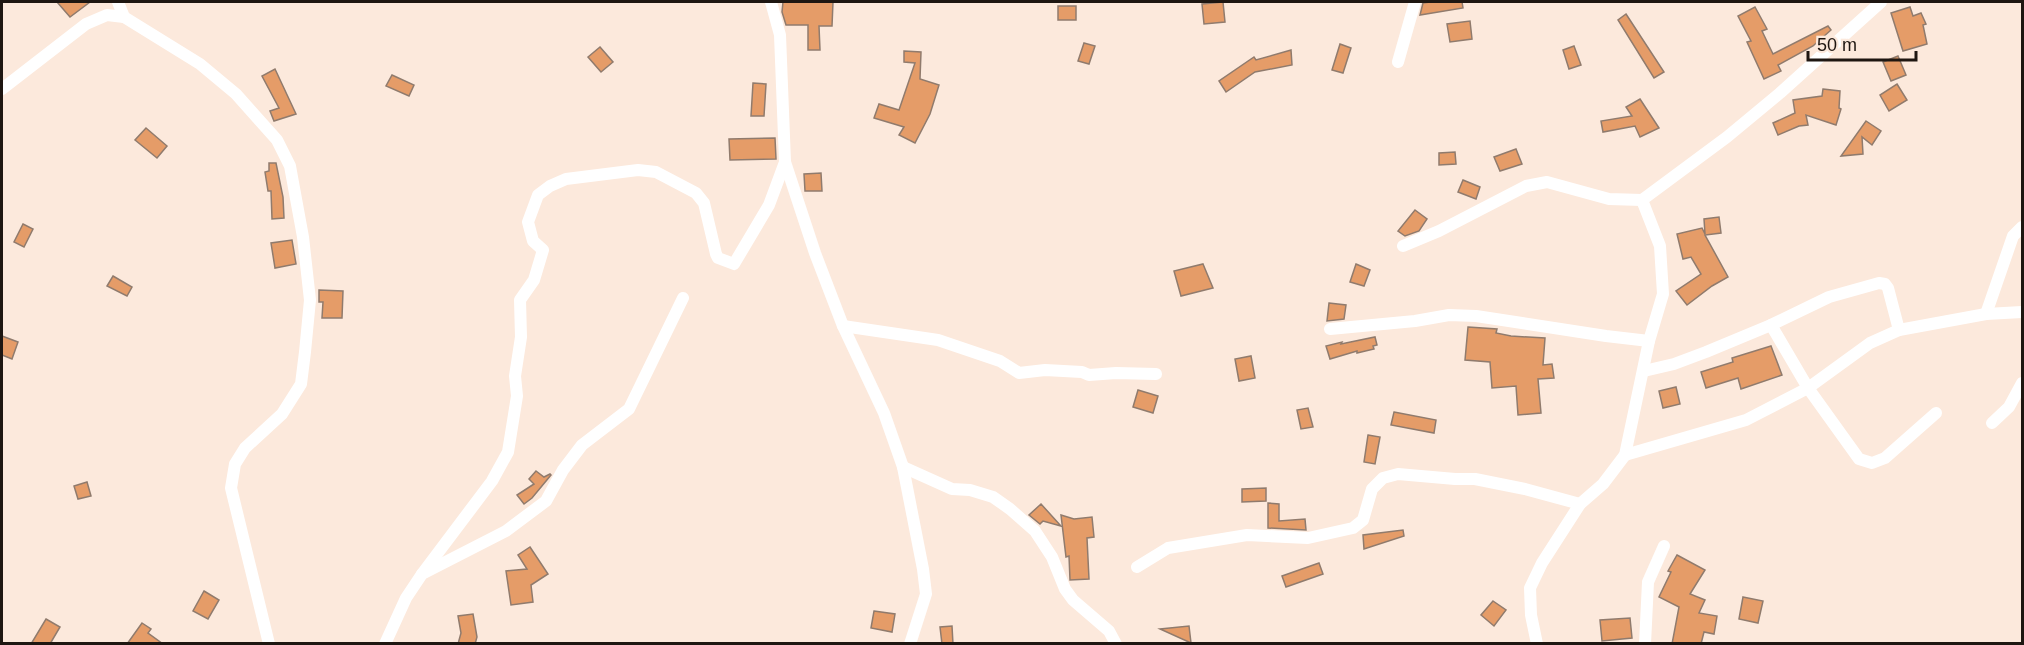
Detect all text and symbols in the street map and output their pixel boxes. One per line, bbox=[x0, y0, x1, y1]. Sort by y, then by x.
scale bar bbox=[1808, 24, 1916, 62]
text: 50 m bbox=[1817, 35, 1857, 55]

